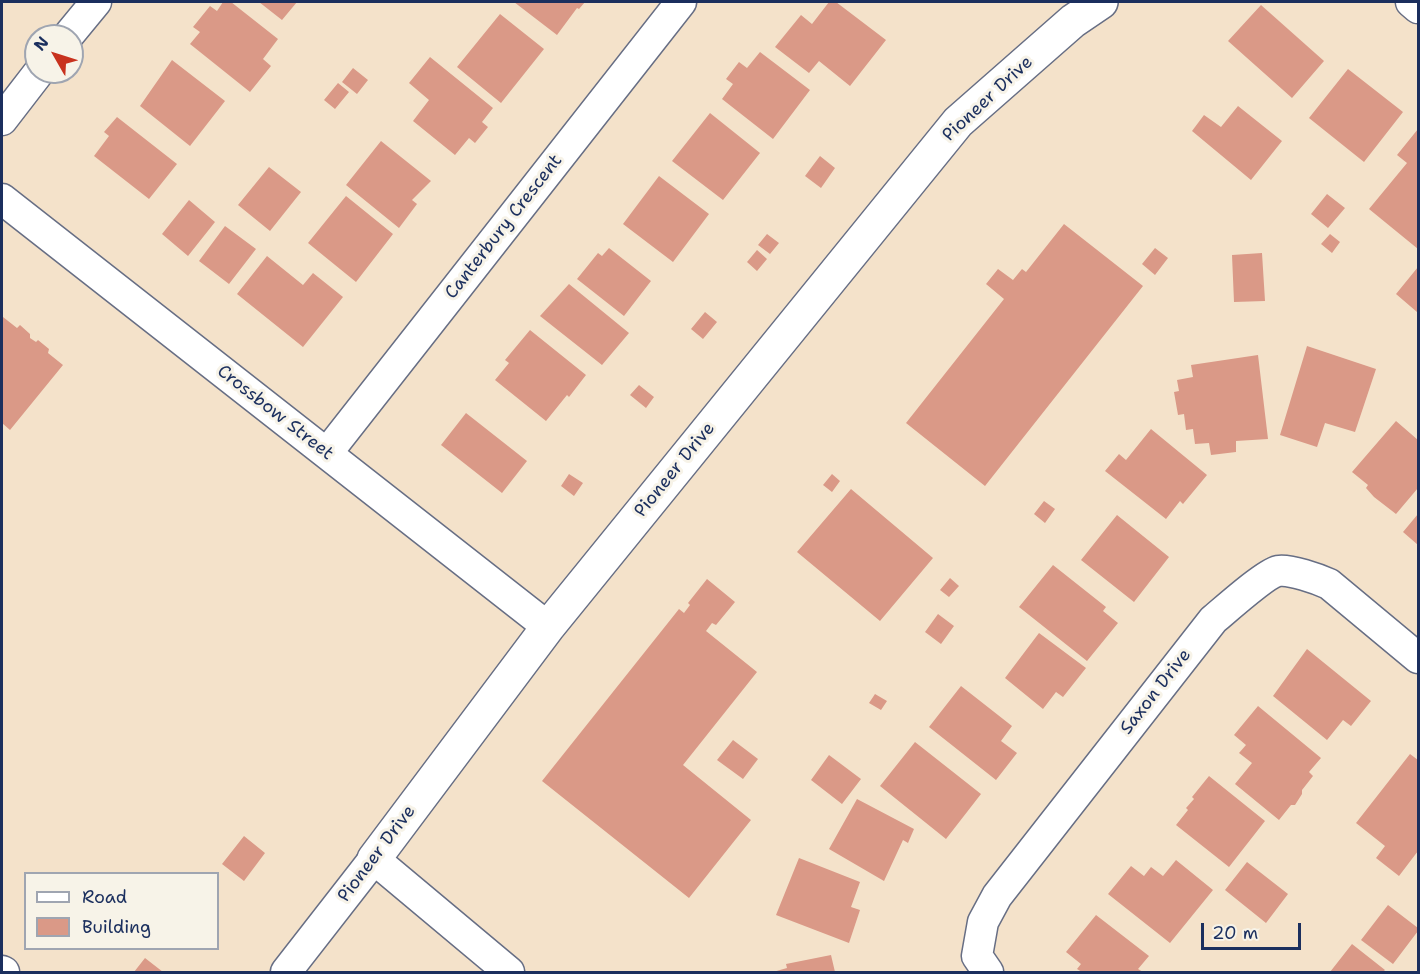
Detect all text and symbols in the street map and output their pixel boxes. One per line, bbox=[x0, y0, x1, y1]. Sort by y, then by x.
north arrow bbox=[24, 24, 84, 84]
text: N bbox=[29, 32, 53, 55]
street label: Pioneer Drive bbox=[938, 52, 1038, 146]
street label: Canterbury Crescent bbox=[441, 150, 567, 304]
street label: Crossbow Street bbox=[213, 361, 337, 465]
street label: Pioneer Drive bbox=[630, 418, 720, 522]
street label: Saxon Drive bbox=[1116, 645, 1196, 739]
street label: Pioneer Drive bbox=[334, 801, 420, 907]
legend bbox=[24, 872, 219, 950]
text: Road bbox=[82, 885, 127, 909]
scale bar bbox=[1204, 911, 1304, 949]
text: Building bbox=[82, 915, 151, 939]
text: 20 m bbox=[1212, 921, 1258, 945]

